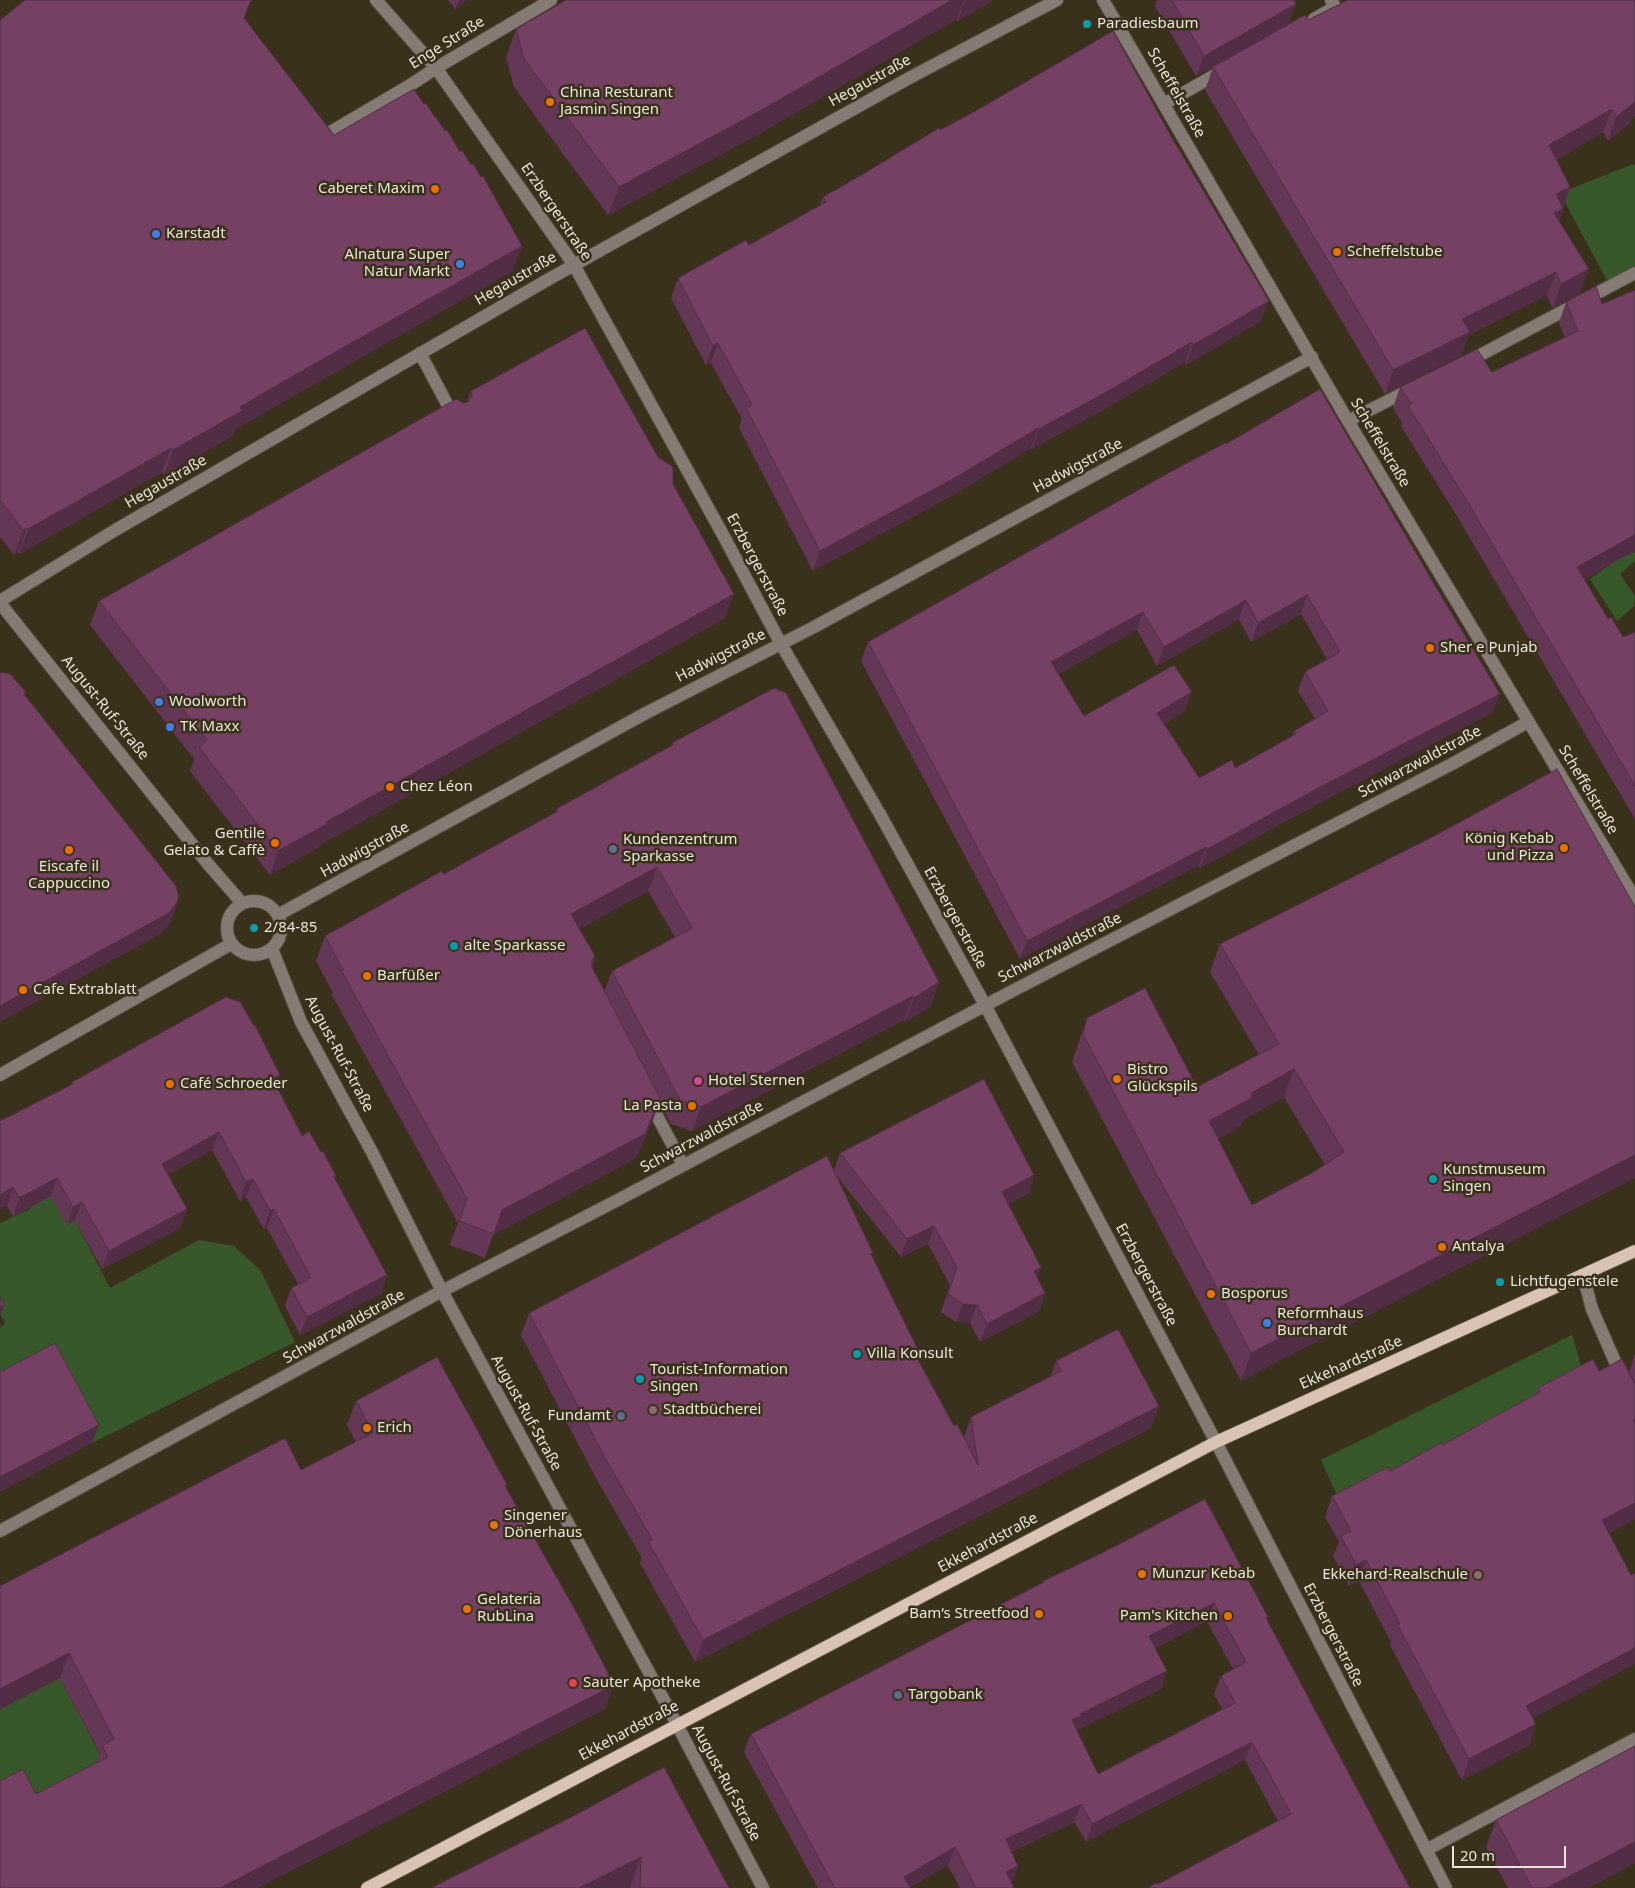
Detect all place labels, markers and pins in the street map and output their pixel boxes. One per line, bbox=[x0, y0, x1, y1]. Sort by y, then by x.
place label: Paradiesbaum bbox=[1097, 15, 1198, 33]
marker: Paradiesbaum bbox=[1081, 18, 1093, 30]
place label: China Resturant Jasmin Singen bbox=[560, 84, 673, 119]
marker: China Resturant Jasmin Singen bbox=[544, 96, 556, 108]
place label: Caberet Maxim bbox=[318, 180, 425, 198]
marker: Caberet Maxim bbox=[429, 183, 441, 195]
place label: Karstadt bbox=[166, 225, 226, 243]
marker: Karstadt bbox=[150, 228, 162, 240]
place label: Scheffelstube bbox=[1347, 243, 1442, 261]
place label: Alnatura Super Natur Markt bbox=[345, 246, 450, 281]
marker: Scheffelstube bbox=[1331, 246, 1343, 258]
marker: Alnatura Super Natur Markt bbox=[454, 258, 466, 270]
place label: Sher e Punjab bbox=[1440, 639, 1538, 657]
marker: Sher e Punjab bbox=[1424, 642, 1436, 654]
place label: Woolworth bbox=[169, 693, 246, 711]
marker: Woolworth bbox=[153, 696, 165, 708]
place label: TK Maxx bbox=[180, 718, 239, 736]
marker: TK Maxx bbox=[164, 721, 176, 733]
place label: Chez Léon bbox=[400, 778, 473, 796]
marker: Chez Léon bbox=[384, 781, 396, 793]
place label: Gentile Gelato & Caffè bbox=[163, 825, 265, 860]
place label: König Kebab und Pizza bbox=[1465, 830, 1554, 865]
place label: Kundenzentrum Sparkasse bbox=[623, 831, 737, 866]
marker: Gentile Gelato & Caffè bbox=[269, 837, 281, 849]
marker: König Kebab und Pizza bbox=[1558, 842, 1570, 854]
marker: Kundenzentrum Sparkasse bbox=[607, 843, 619, 855]
marker: Eiscafe il Cappuccino bbox=[63, 844, 75, 856]
place label: Eiscafe il Cappuccino bbox=[28, 858, 110, 893]
place label: 2/84-85 bbox=[264, 919, 317, 937]
marker: 2/84-85 bbox=[248, 922, 260, 934]
place label: alte Sparkasse bbox=[464, 937, 565, 955]
marker: alte Sparkasse bbox=[448, 940, 460, 952]
place label: Barfüßer bbox=[377, 967, 440, 985]
marker: Barfüßer bbox=[361, 970, 373, 982]
place label: Cafe Extrablatt bbox=[33, 981, 137, 999]
marker: Cafe Extrablatt bbox=[17, 984, 29, 996]
place label: Bistro Glückspils bbox=[1127, 1061, 1198, 1096]
place label: Hotel Sternen bbox=[708, 1072, 805, 1090]
marker: Bistro Glückspils bbox=[1111, 1073, 1123, 1085]
place label: Café Schroeder bbox=[180, 1075, 287, 1093]
marker: Hotel Sternen bbox=[692, 1075, 704, 1087]
marker: Café Schroeder bbox=[164, 1078, 176, 1090]
place label: La Pasta bbox=[623, 1097, 682, 1115]
marker: La Pasta bbox=[686, 1100, 698, 1112]
place label: Kunstmuseum Singen bbox=[1443, 1161, 1546, 1196]
marker: Kunstmuseum Singen bbox=[1427, 1173, 1439, 1185]
place label: Antalya bbox=[1452, 1238, 1505, 1256]
marker: Antalya bbox=[1436, 1241, 1448, 1253]
place label: Lichtfugenstele bbox=[1510, 1273, 1618, 1291]
marker: Lichtfugenstele bbox=[1494, 1276, 1506, 1288]
place label: Bosporus bbox=[1221, 1285, 1288, 1303]
marker: Bosporus bbox=[1205, 1288, 1217, 1300]
place label: Reformhaus Burchardt bbox=[1277, 1305, 1363, 1340]
marker: Reformhaus Burchardt bbox=[1261, 1317, 1273, 1329]
place label: Villa Konsult bbox=[867, 1345, 953, 1363]
marker: Villa Konsult bbox=[851, 1348, 863, 1360]
place label: Tourist-Information Singen bbox=[650, 1361, 788, 1396]
marker: Tourist-Information Singen bbox=[634, 1373, 646, 1385]
place label: Stadtbücherei bbox=[663, 1401, 761, 1419]
marker: Stadtbücherei bbox=[647, 1404, 659, 1416]
place label: Fundamt bbox=[548, 1407, 611, 1425]
marker: Fundamt bbox=[615, 1410, 627, 1422]
place label: Erich bbox=[377, 1419, 412, 1437]
marker: Erich bbox=[361, 1422, 373, 1434]
place label: Singener Dönerhaus bbox=[504, 1507, 582, 1542]
marker: Singener Dönerhaus bbox=[488, 1519, 500, 1531]
place label: Munzur Kebab bbox=[1152, 1565, 1255, 1583]
place label: Ekkehard-Realschule bbox=[1322, 1566, 1468, 1584]
marker: Munzur Kebab bbox=[1136, 1568, 1148, 1580]
marker: Ekkehard-Realschule bbox=[1472, 1569, 1484, 1581]
place label: Gelateria RubLina bbox=[477, 1591, 541, 1626]
marker: Gelateria RubLina bbox=[461, 1603, 473, 1615]
place label: Bam‘s Streetfood bbox=[909, 1605, 1029, 1623]
place label: Pam's Kitchen bbox=[1120, 1607, 1218, 1625]
marker: Bam‘s Streetfood bbox=[1033, 1608, 1045, 1620]
marker: Pam's Kitchen bbox=[1222, 1610, 1234, 1622]
place label: Sauter Apotheke bbox=[583, 1674, 700, 1692]
marker: Sauter Apotheke bbox=[567, 1677, 579, 1689]
place label: Targobank bbox=[908, 1686, 983, 1704]
marker: Targobank bbox=[892, 1689, 904, 1701]

